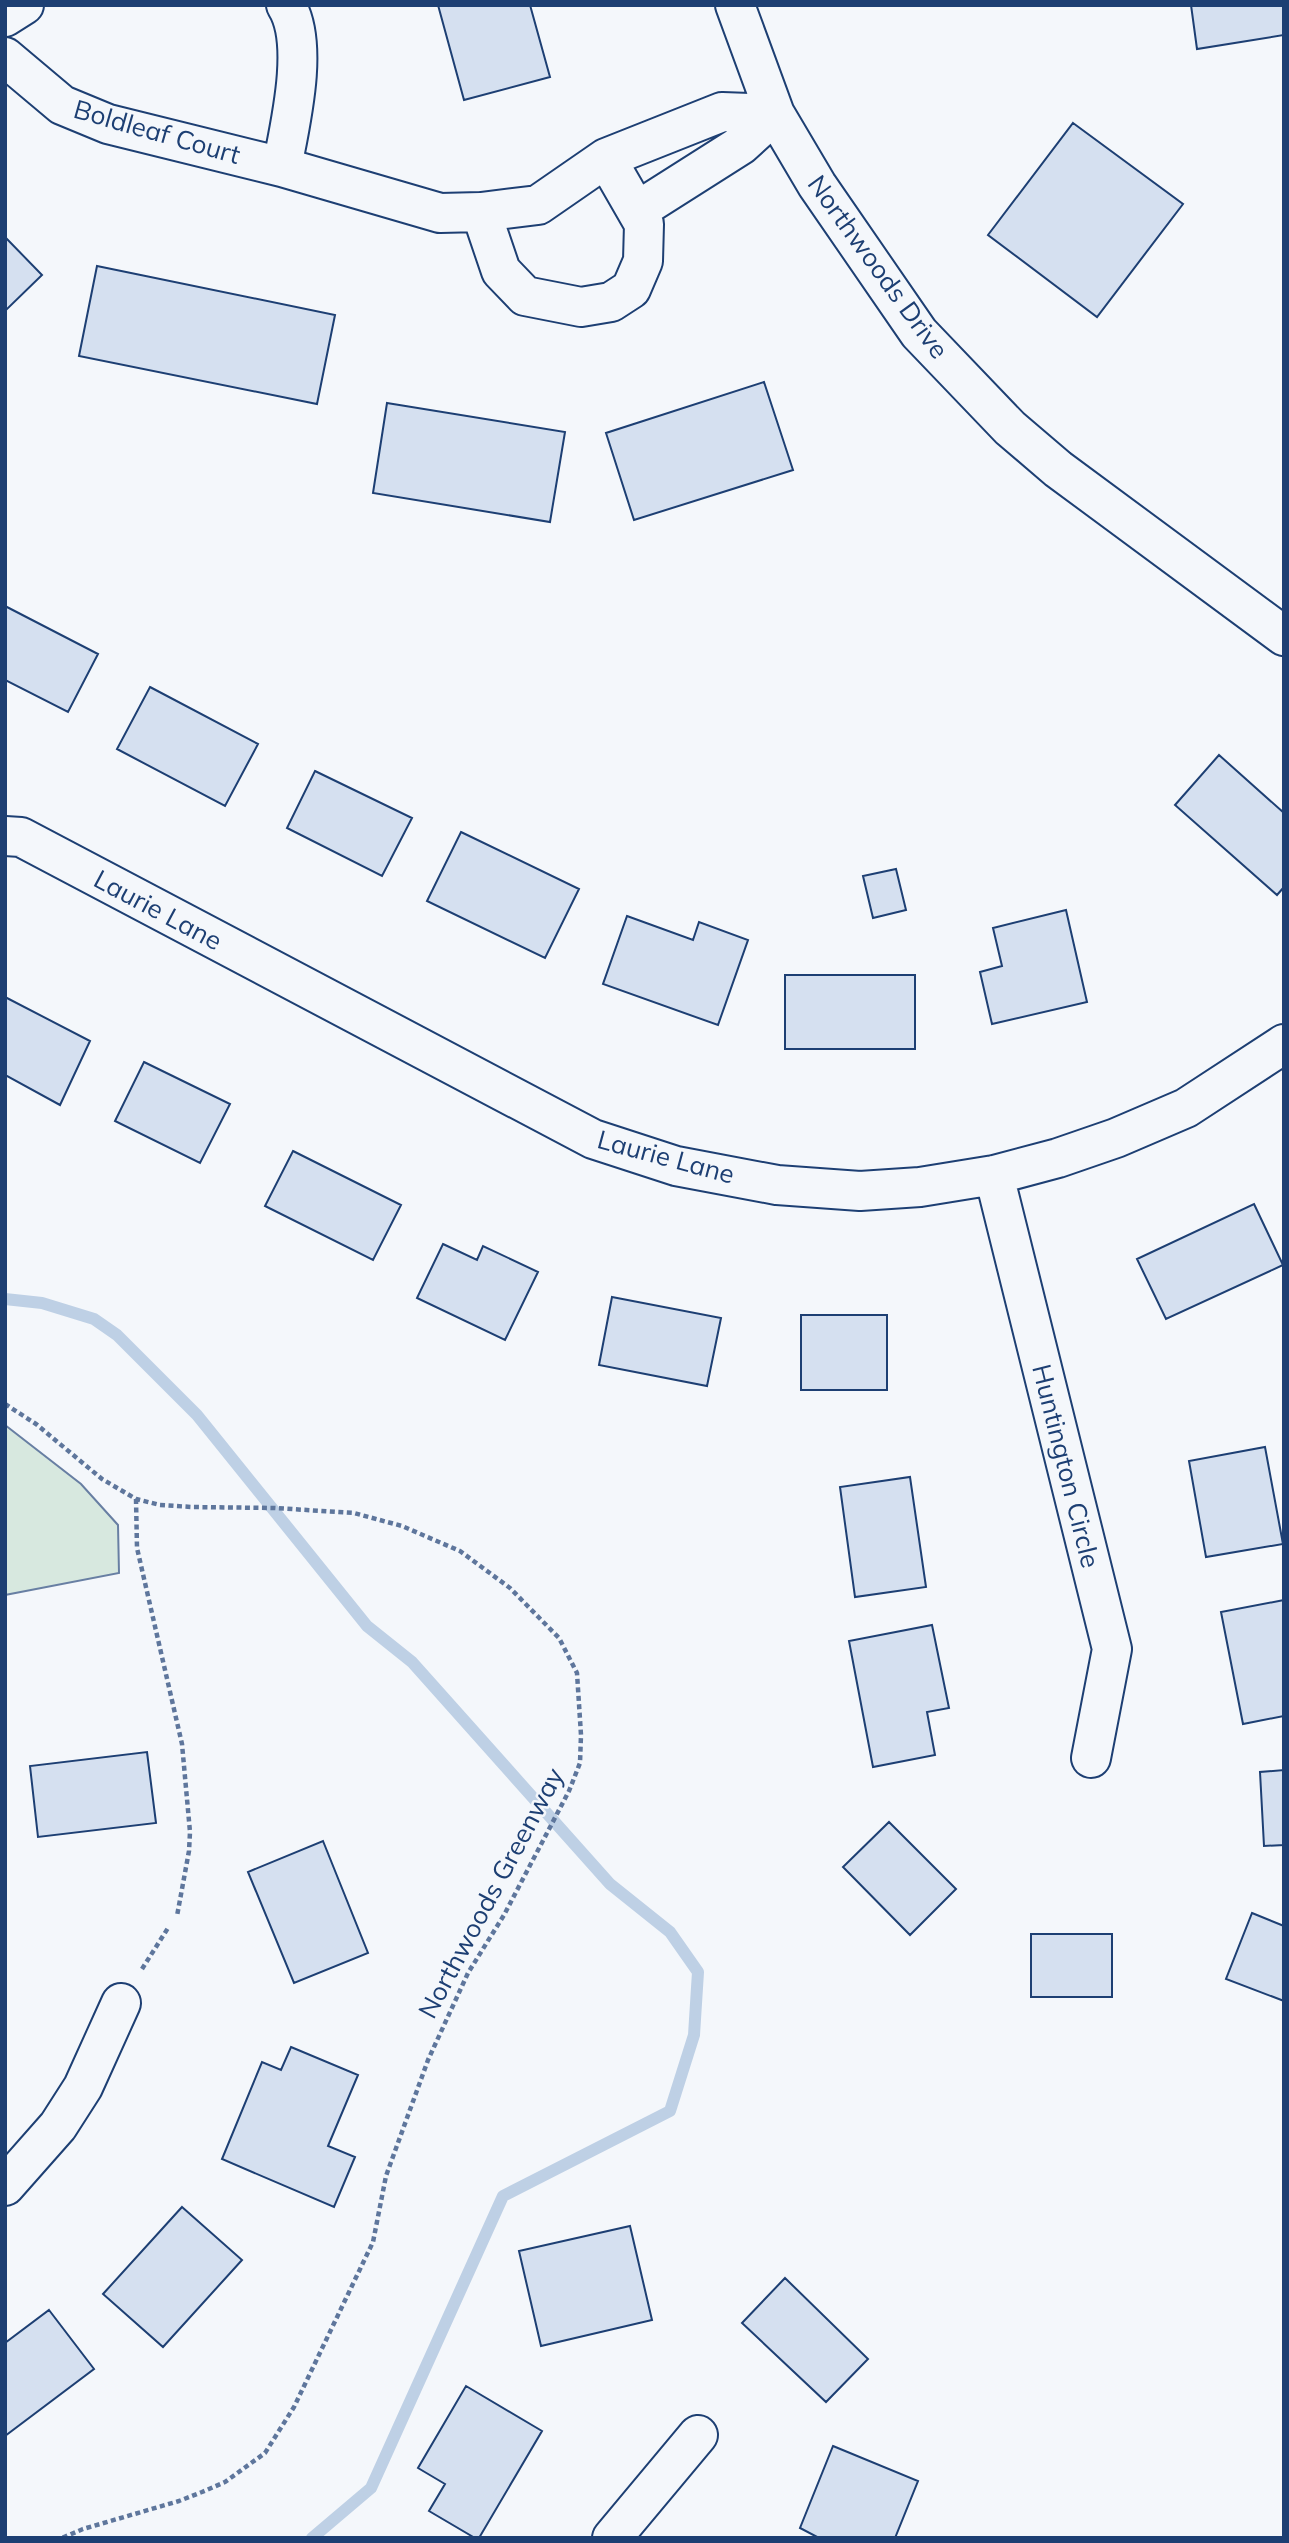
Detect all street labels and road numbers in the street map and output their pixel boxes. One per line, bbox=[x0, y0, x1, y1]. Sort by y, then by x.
street label: Boldleaf Court bbox=[70, 92, 244, 171]
street label: Northwoods Drive bbox=[801, 169, 956, 365]
street label: Laurie Lane bbox=[88, 862, 228, 957]
street label: Laurie Lane bbox=[594, 1122, 738, 1191]
street label: Huntington Circle bbox=[1025, 1361, 1108, 1571]
street label: Northwoods Greenway bbox=[410, 1762, 571, 2024]

